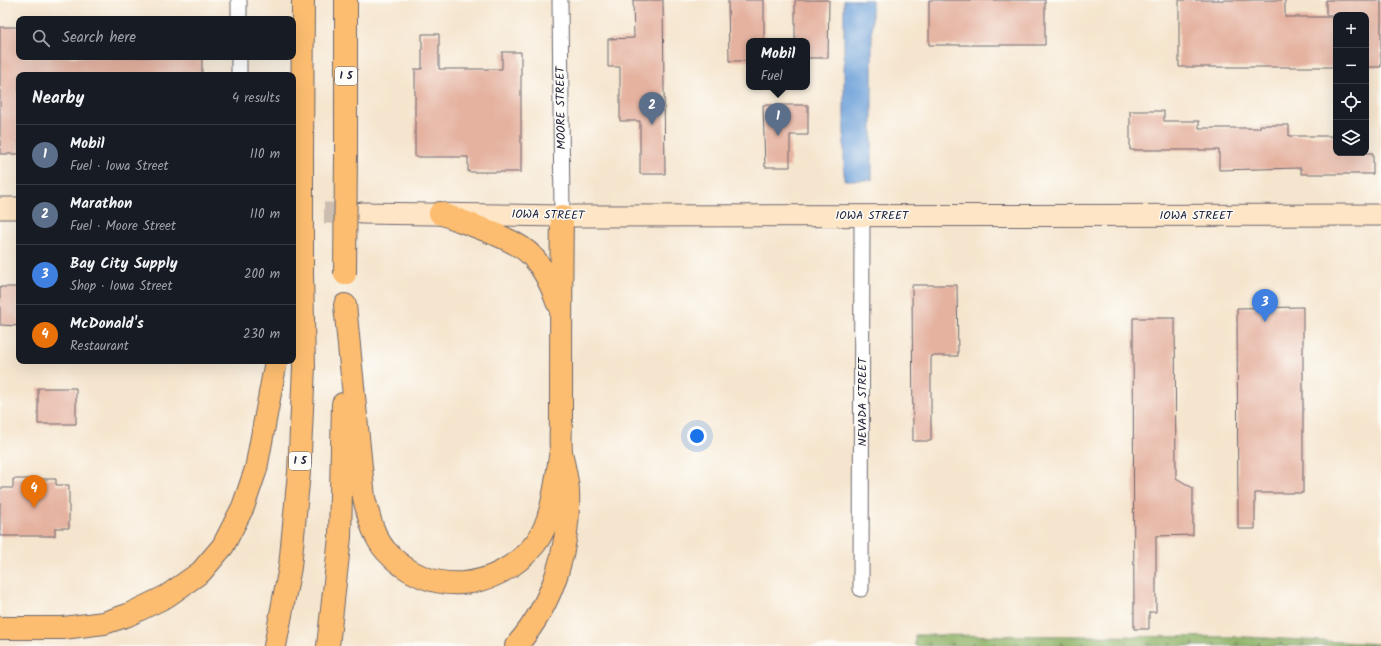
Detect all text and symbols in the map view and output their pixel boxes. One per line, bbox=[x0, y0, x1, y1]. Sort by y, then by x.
map controls bbox=[1333, 12, 1369, 156]
button: + bbox=[1333, 12, 1369, 48]
search box bbox=[16, 16, 296, 60]
text: Search here bbox=[62, 26, 136, 50]
icon: search bbox=[30, 27, 52, 49]
popup bbox=[746, 38, 810, 90]
text: Mobil bbox=[761, 42, 795, 66]
button: − bbox=[1333, 48, 1369, 84]
street label: MOORE STREET bbox=[551, 65, 571, 150]
text: Fuel bbox=[761, 66, 783, 87]
road number: I 5 bbox=[335, 67, 357, 85]
button: locate bbox=[1333, 84, 1369, 120]
text: Nearby bbox=[32, 85, 84, 112]
text: 4 results bbox=[232, 88, 280, 109]
pin: 2 bbox=[639, 92, 665, 125]
pin: 1 bbox=[765, 103, 791, 136]
button: layers bbox=[1333, 120, 1369, 156]
text: Mobil bbox=[70, 132, 105, 156]
text: 1 bbox=[43, 144, 47, 165]
text: 110 m bbox=[250, 144, 280, 165]
text: Fuel · Iowa Street bbox=[70, 156, 169, 177]
text: Marathon bbox=[70, 192, 132, 216]
text: 2 bbox=[41, 204, 49, 225]
text: 110 m bbox=[250, 204, 280, 225]
street label: IOWA STREET bbox=[511, 205, 586, 225]
street label: IOWA STREET bbox=[836, 206, 910, 225]
street label: IOWA STREET bbox=[1160, 206, 1234, 225]
text: Fuel · Moore Street bbox=[70, 216, 176, 237]
text: Bay City Supply bbox=[70, 252, 178, 276]
text: 3 bbox=[41, 264, 49, 285]
text: 200 m bbox=[244, 264, 280, 285]
text: Shop · Iowa Street bbox=[70, 276, 172, 297]
pin: 3 bbox=[1252, 289, 1278, 322]
text: McDonald's bbox=[70, 312, 144, 336]
text: 4 bbox=[41, 324, 49, 345]
text: 230 m bbox=[243, 324, 280, 345]
text: Restaurant bbox=[70, 336, 129, 357]
street label: NEVADA STREET bbox=[853, 356, 872, 446]
your location bbox=[687, 426, 707, 446]
road number: I 5 bbox=[289, 452, 311, 470]
pin: 4 bbox=[21, 475, 47, 508]

